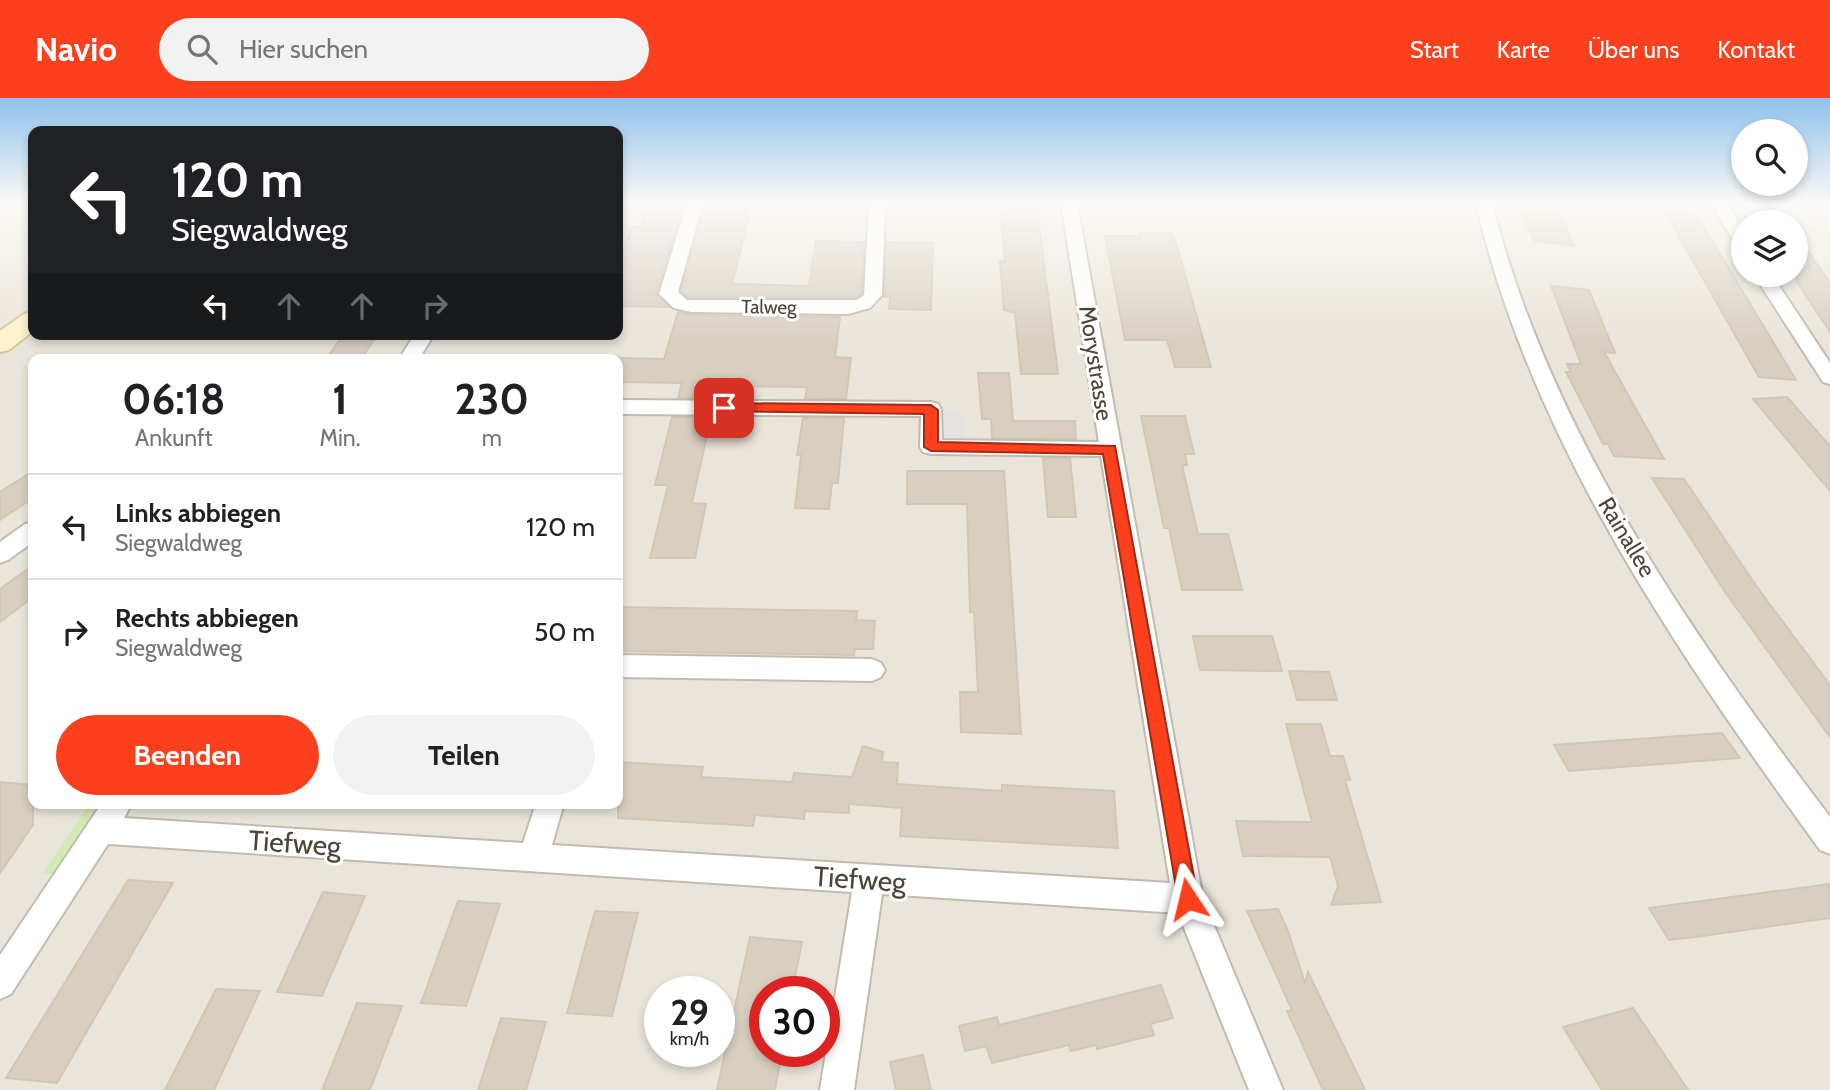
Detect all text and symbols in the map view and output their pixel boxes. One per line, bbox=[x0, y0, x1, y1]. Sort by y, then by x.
search box bbox=[159, 18, 649, 81]
text: Navio bbox=[35, 29, 117, 69]
icon: search bbox=[183, 30, 221, 68]
text: Hier suchen bbox=[239, 33, 368, 65]
text: Start bbox=[1410, 35, 1459, 64]
text: Karte bbox=[1497, 35, 1550, 64]
text: Über uns bbox=[1588, 35, 1679, 64]
text: Kontakt bbox=[1717, 35, 1795, 64]
map controls bbox=[1731, 119, 1808, 287]
button: search bbox=[1731, 119, 1808, 196]
text: 120 m bbox=[171, 150, 303, 209]
icon: left bbox=[56, 154, 147, 245]
text: Siegwaldweg bbox=[171, 210, 348, 249]
button: layers bbox=[1731, 210, 1808, 287]
icon: left bbox=[197, 287, 235, 325]
icon: ahead bbox=[270, 287, 308, 325]
icon: ahead bbox=[343, 287, 381, 325]
icon: right bbox=[416, 287, 454, 325]
street label: Talweg bbox=[741, 295, 797, 319]
street label: Morystrasse bbox=[1073, 303, 1119, 423]
text: 06:18 bbox=[122, 373, 225, 425]
text: 1 bbox=[332, 373, 348, 425]
text: 230 bbox=[454, 373, 529, 425]
pin bbox=[694, 378, 754, 438]
icon: arrive bbox=[705, 389, 743, 427]
text: Ankunft bbox=[135, 424, 212, 452]
text: Min. bbox=[319, 424, 360, 452]
text: m bbox=[482, 424, 502, 452]
street label: Rainallee bbox=[1592, 492, 1662, 582]
text: Links abbiegen bbox=[115, 497, 281, 529]
icon: left bbox=[56, 508, 94, 546]
text: 120 m bbox=[526, 511, 595, 543]
text: Siegwaldweg bbox=[115, 529, 242, 557]
text: Rechts abbiegen bbox=[115, 602, 299, 634]
icon: right bbox=[56, 613, 94, 651]
text: 50 m bbox=[534, 616, 595, 648]
text: Siegwaldweg bbox=[115, 634, 242, 662]
button: Beenden bbox=[56, 715, 319, 795]
button: Teilen bbox=[333, 715, 595, 795]
street label: Tiefweg bbox=[248, 823, 343, 863]
street label: Tiefweg bbox=[813, 859, 908, 899]
position arrow bbox=[1151, 862, 1225, 936]
speed limit sign: 30 bbox=[749, 976, 840, 1067]
text: 29 bbox=[670, 991, 709, 1034]
text: km/h bbox=[670, 1028, 709, 1050]

